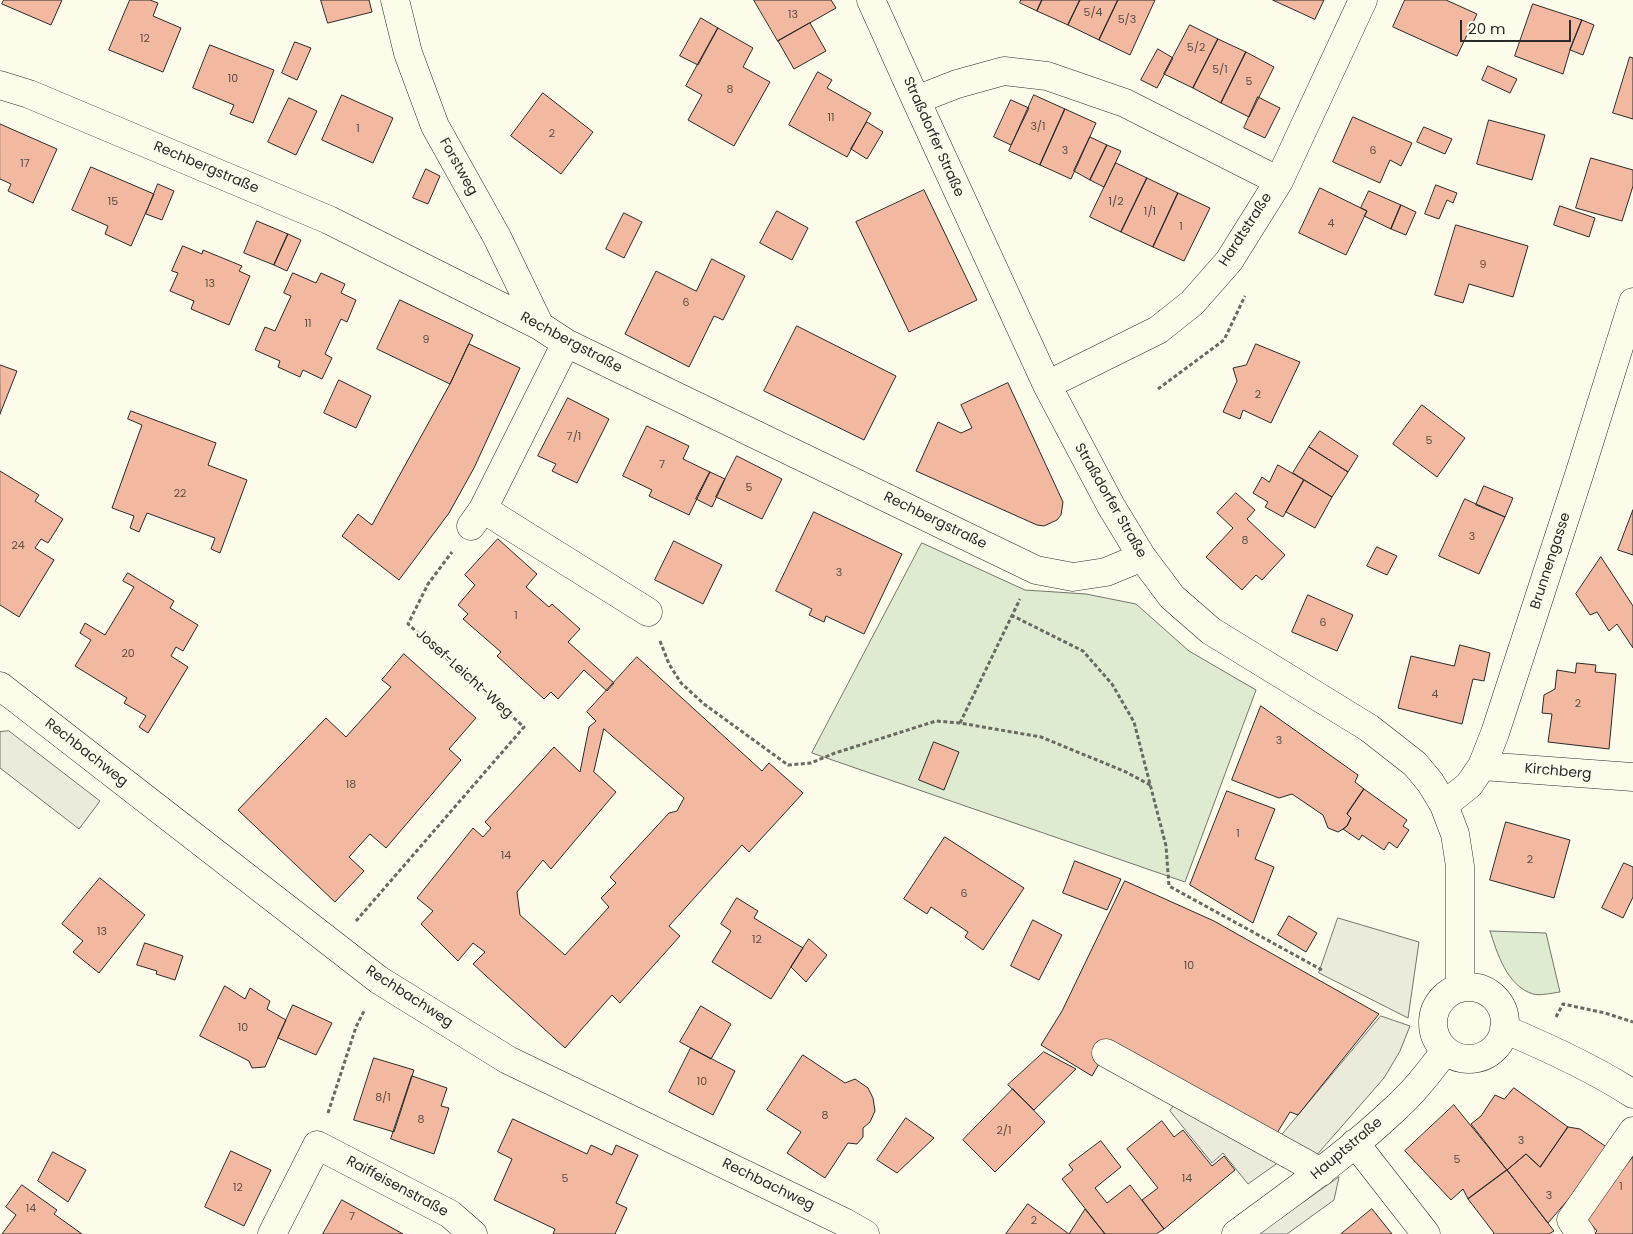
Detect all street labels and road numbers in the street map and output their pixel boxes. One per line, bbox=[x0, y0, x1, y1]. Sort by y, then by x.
street label: Straßdorfer Straße bbox=[899, 74, 967, 200]
street label: Forstweg bbox=[435, 135, 481, 199]
street label: Rechbergstraße bbox=[151, 138, 261, 198]
street label: Hardtstraße bbox=[1216, 190, 1276, 270]
street label: Rechbergstraße bbox=[517, 309, 625, 377]
street label: Straßdorfer Straße bbox=[1070, 441, 1150, 561]
street label: Rechbergstraße bbox=[881, 489, 989, 553]
street label: Brunnengasse bbox=[1527, 511, 1575, 611]
street label: Josef-Leicht-Weg bbox=[412, 626, 516, 722]
street label: Rechbachweg bbox=[41, 715, 131, 791]
street label: Kirchberg bbox=[1524, 761, 1592, 783]
street label: Rechbachweg bbox=[362, 963, 456, 1031]
street label: Hauptstraße bbox=[1308, 1114, 1386, 1184]
street label: Raiffeisenstraße bbox=[343, 1153, 451, 1221]
street label: Rechbachweg bbox=[719, 1155, 817, 1215]

